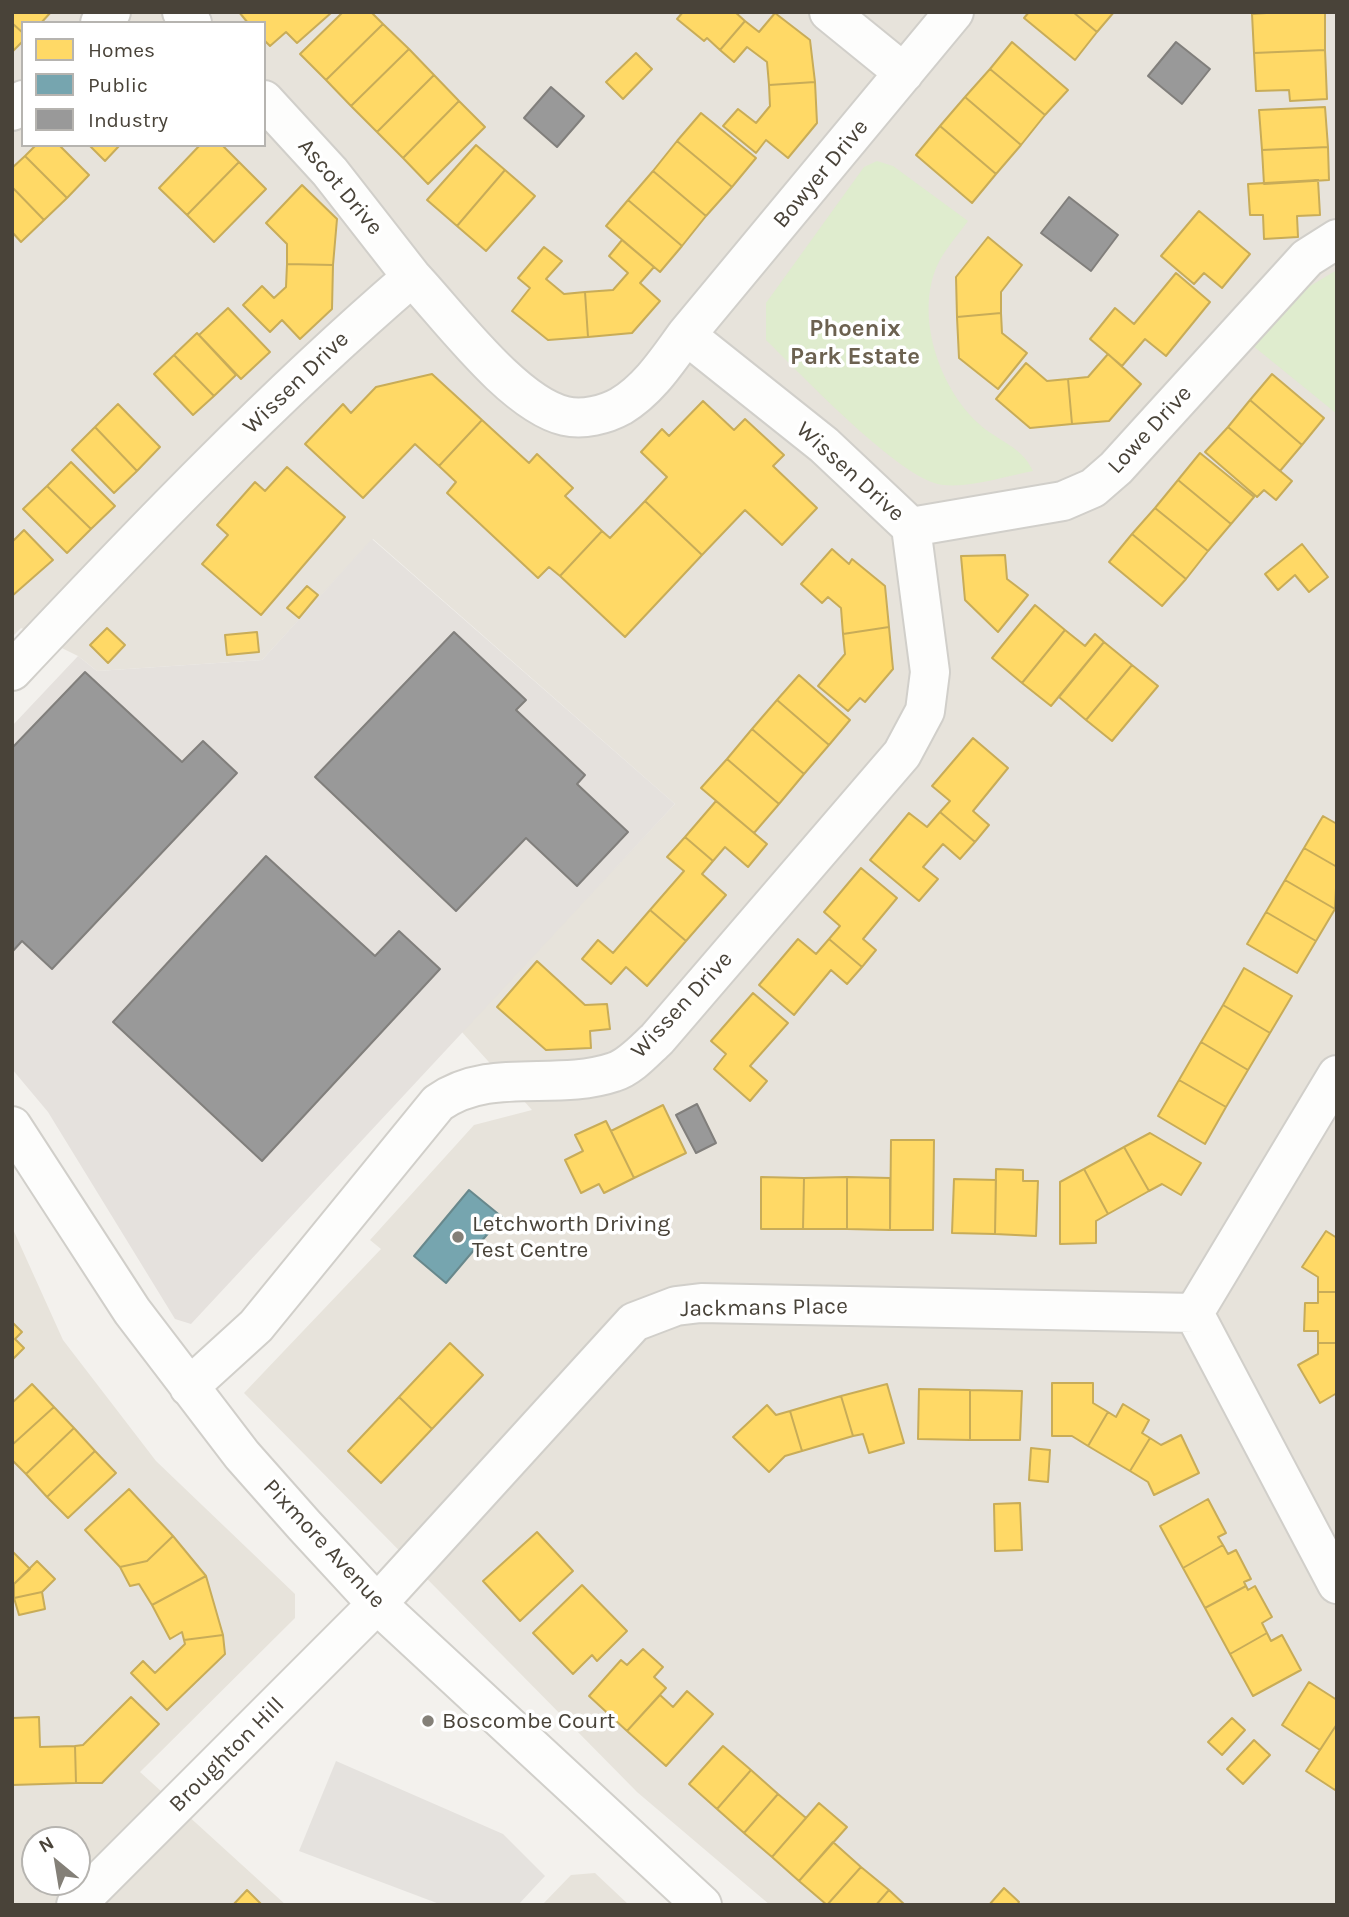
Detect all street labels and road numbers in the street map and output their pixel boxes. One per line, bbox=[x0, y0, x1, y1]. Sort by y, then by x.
street label: Bowyer Drive bbox=[768, 114, 874, 234]
street label: Ascot Drive bbox=[292, 133, 388, 241]
street label: Wissen Drive bbox=[237, 326, 355, 440]
street label: Lowe Drive bbox=[1102, 380, 1198, 480]
street label: Wissen Drive bbox=[790, 416, 910, 528]
street label: Wissen Drive bbox=[625, 946, 739, 1064]
street label: Jackmans Place bbox=[680, 1293, 848, 1323]
street label: Pixmore Avenue bbox=[257, 1474, 391, 1614]
street label: Broughton Hill bbox=[164, 1692, 290, 1818]

